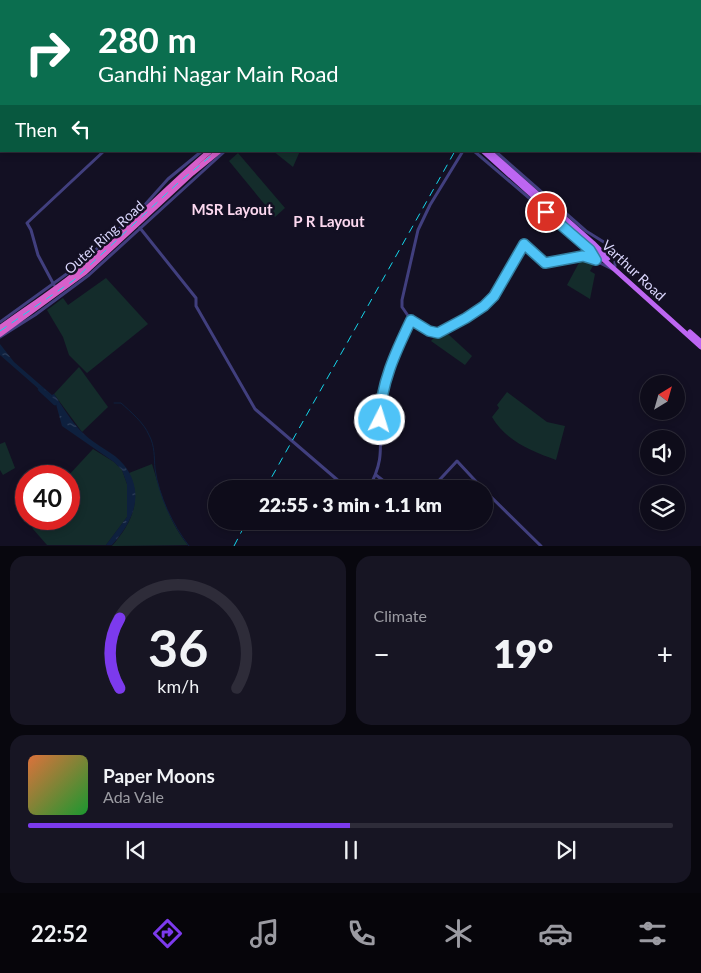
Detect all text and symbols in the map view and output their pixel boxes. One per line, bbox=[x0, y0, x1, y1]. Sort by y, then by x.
text: 280 m bbox=[98, 18, 197, 60]
icon: right bbox=[15, 20, 80, 85]
text: Gandhi Nagar Main Road bbox=[98, 60, 339, 87]
icon: left bbox=[67, 115, 95, 143]
text: Then bbox=[15, 118, 57, 141]
pin bbox=[525, 191, 567, 233]
street label: Outer Ring Road bbox=[61, 197, 147, 277]
icon: arrive bbox=[532, 198, 560, 226]
district label: MSR Layout bbox=[191, 200, 273, 218]
district label: P R Layout bbox=[293, 212, 365, 230]
street label: Varthur Road bbox=[599, 236, 669, 304]
north arrow bbox=[640, 375, 685, 420]
map controls bbox=[640, 375, 685, 530]
position arrow bbox=[353, 393, 405, 445]
button: sound bbox=[640, 430, 685, 475]
speed limit sign: 40 bbox=[15, 465, 80, 530]
button: layers bbox=[640, 485, 685, 530]
text: 22:55 · 3 min · 1.1 km bbox=[259, 493, 442, 516]
text: Climate bbox=[374, 606, 427, 625]
text: 36 bbox=[148, 616, 208, 678]
text: 19° bbox=[493, 630, 553, 676]
text: − bbox=[374, 637, 390, 671]
text: + bbox=[657, 637, 673, 671]
text: km/h bbox=[157, 675, 199, 697]
text: Paper Moons bbox=[103, 764, 215, 787]
text: Ada Vale bbox=[103, 787, 164, 806]
icon: previous bbox=[122, 836, 150, 864]
icon: pause bbox=[337, 836, 365, 864]
icon: next bbox=[552, 836, 580, 864]
icon: directions bbox=[150, 916, 185, 951]
icon: music bbox=[247, 916, 282, 951]
icon: phone bbox=[344, 916, 379, 951]
icon: climate bbox=[441, 916, 476, 951]
icon: car bbox=[538, 916, 573, 951]
icon: filters bbox=[635, 916, 670, 951]
text: 22:52 bbox=[31, 920, 88, 947]

